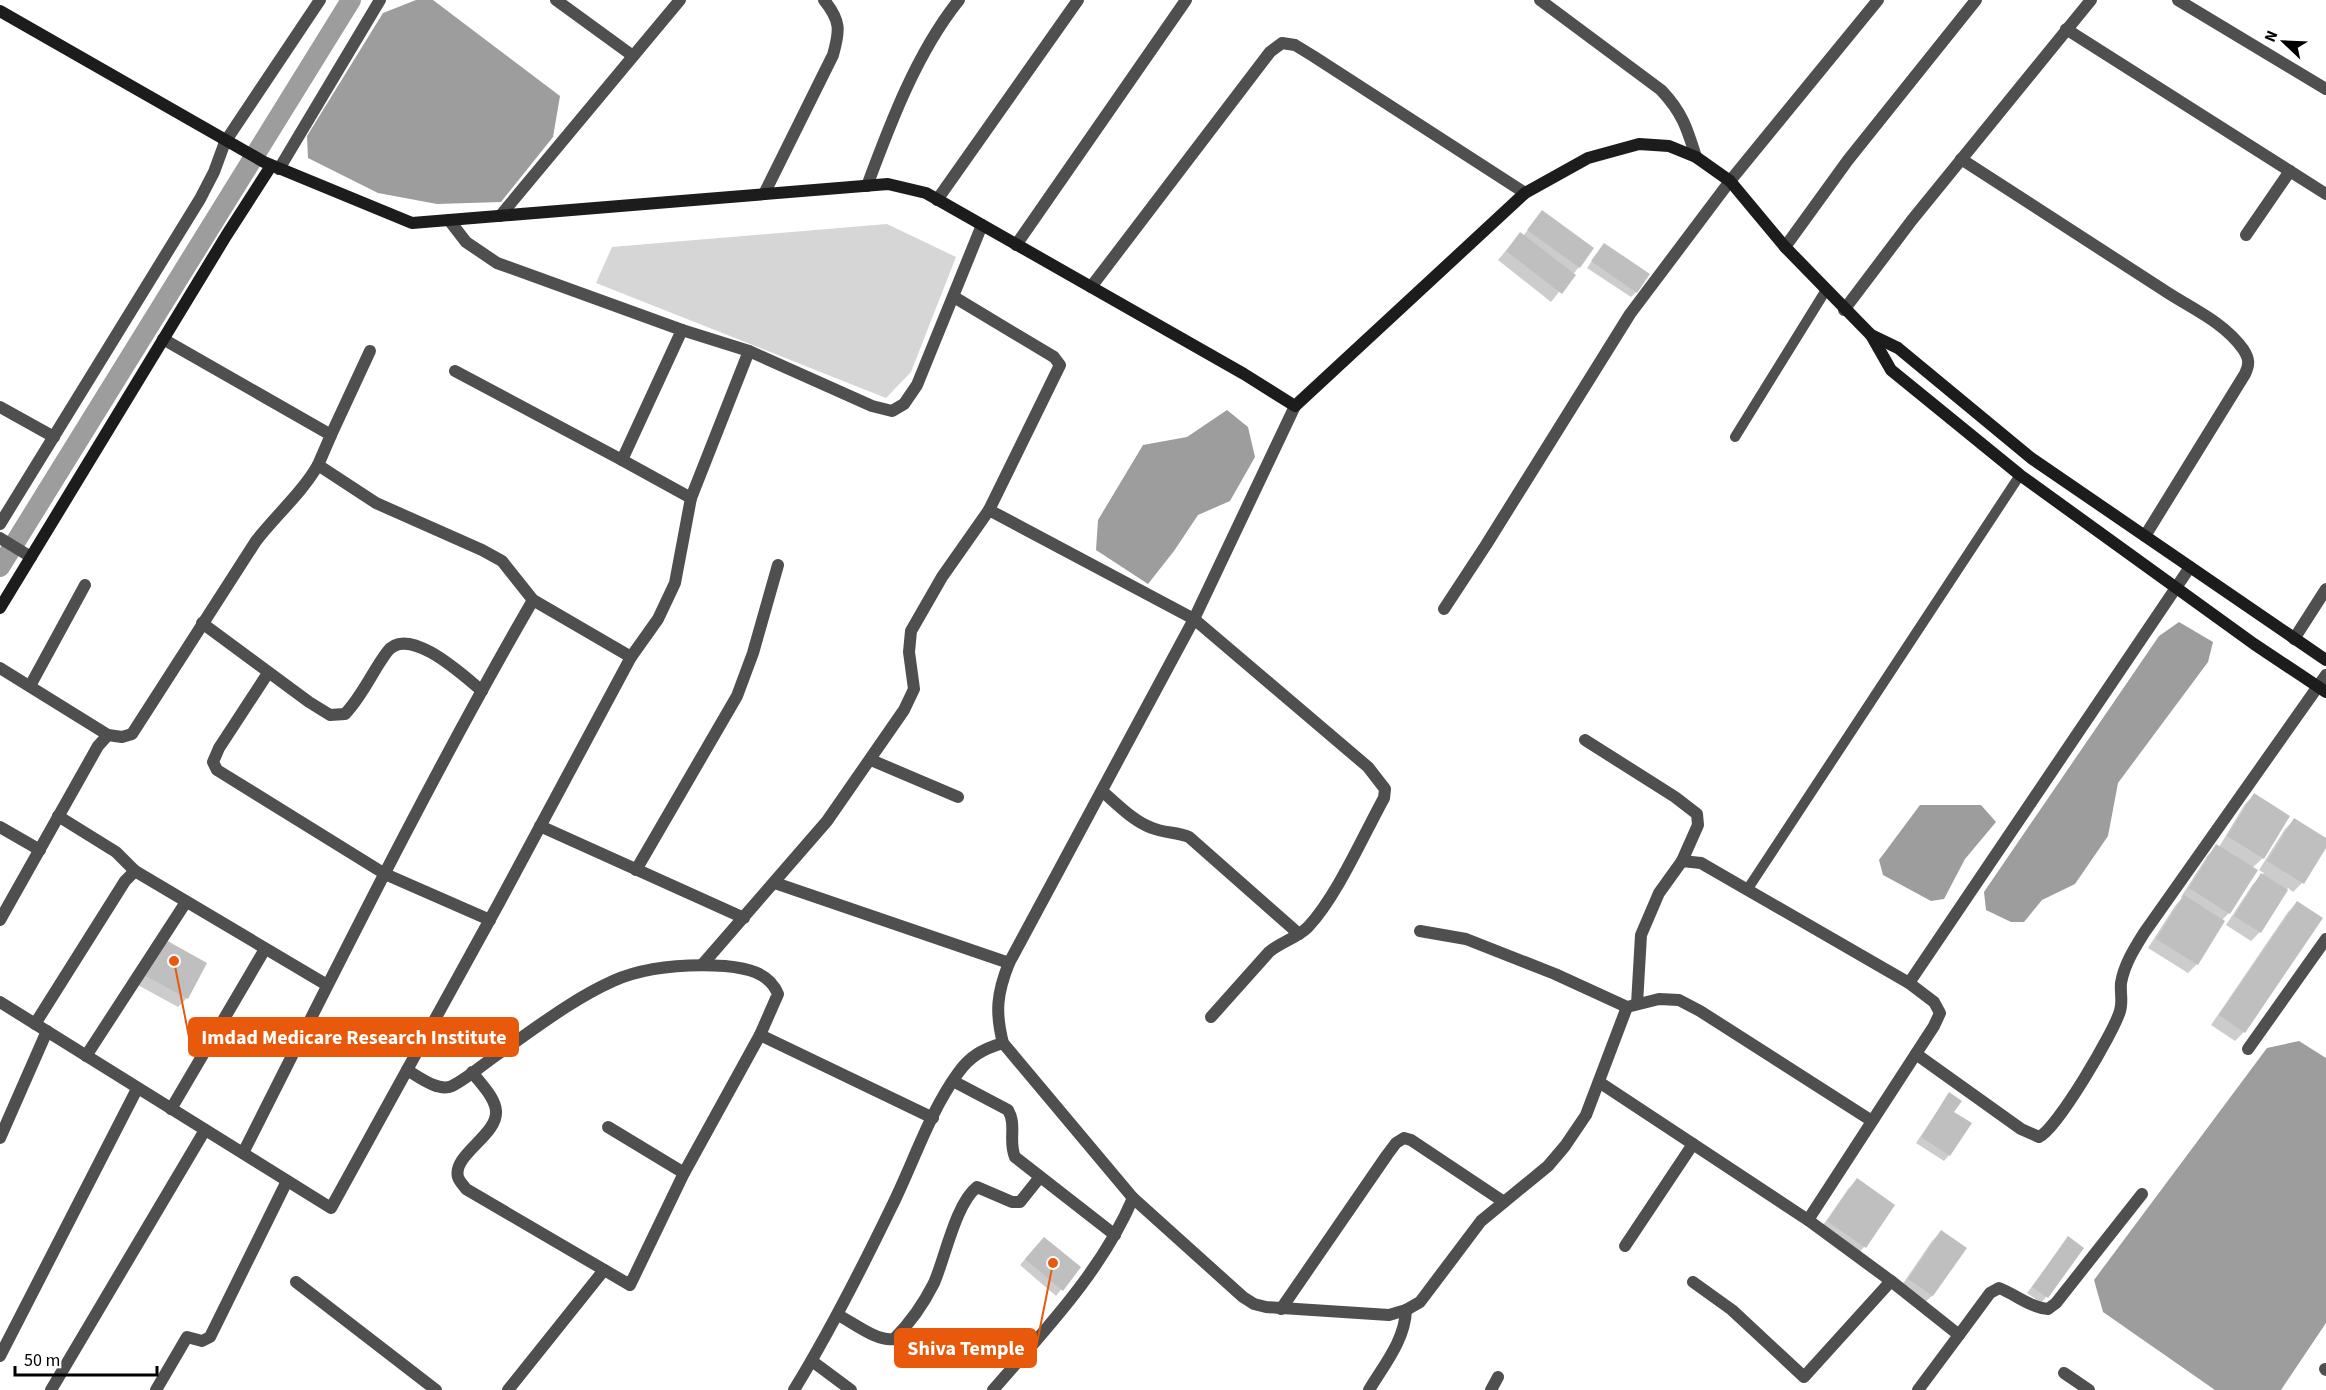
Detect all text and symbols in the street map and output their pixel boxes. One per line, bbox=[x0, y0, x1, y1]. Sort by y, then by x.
north arrow bbox=[2254, 12, 2314, 72]
text: N bbox=[2259, 27, 2283, 46]
callout: Imdad Medicare Research Institute bbox=[189, 1018, 518, 1056]
text: Imdad Medicare Research Institute bbox=[201, 1024, 507, 1052]
callout: Shiva Temple bbox=[895, 1329, 1036, 1367]
text: Shiva Temple bbox=[907, 1335, 1025, 1363]
scale bar bbox=[15, 1339, 158, 1377]
text: 50 m bbox=[24, 1348, 60, 1373]

